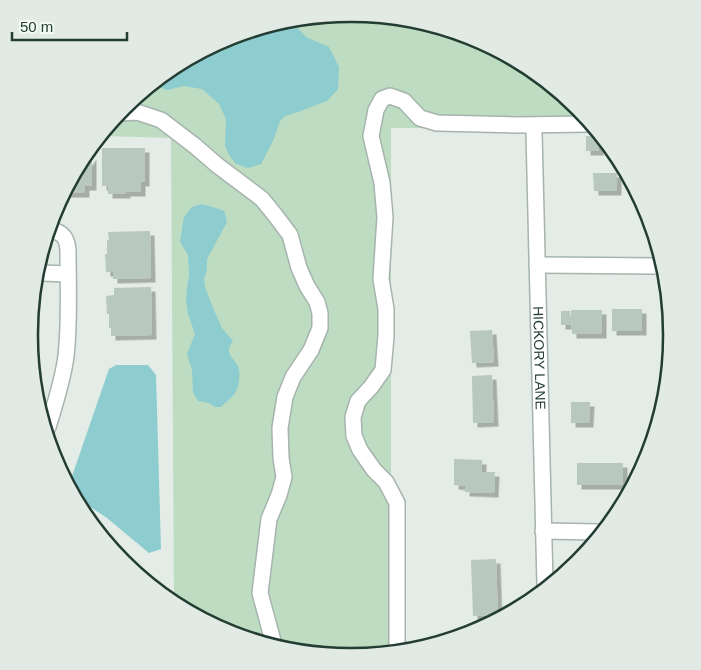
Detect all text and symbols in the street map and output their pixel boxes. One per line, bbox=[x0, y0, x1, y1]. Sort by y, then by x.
scale bar bbox=[12, 10, 128, 42]
text: 50 m bbox=[20, 18, 53, 35]
street label: HICKORY LANE bbox=[530, 306, 549, 410]

